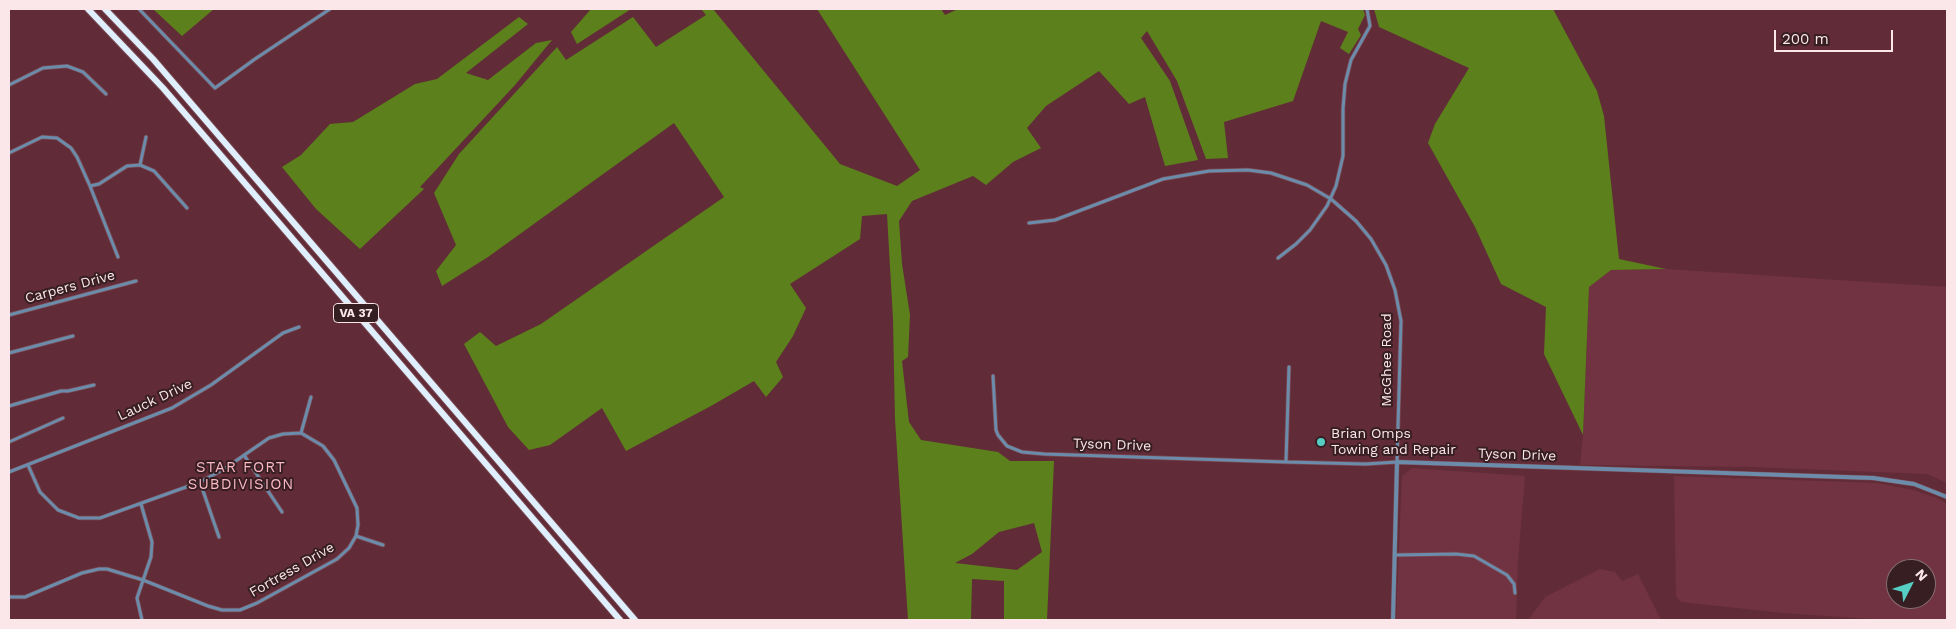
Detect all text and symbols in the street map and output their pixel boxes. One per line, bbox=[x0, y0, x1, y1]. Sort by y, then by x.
scale bar bbox=[1776, 20, 1895, 52]
text: 200 m bbox=[1782, 30, 1829, 48]
street label: Carpers Drive bbox=[23, 267, 117, 307]
road number: VA 37 bbox=[334, 304, 378, 322]
street label: McGhee Road bbox=[1379, 313, 1395, 407]
street label: Lauck Drive bbox=[115, 375, 195, 425]
place label: Brian Omps Towing and Repair bbox=[1331, 426, 1456, 458]
street label: Tyson Drive bbox=[1073, 435, 1151, 455]
marker: Brian Omps Towing and Repair bbox=[1315, 436, 1327, 448]
street label: Tyson Drive bbox=[1478, 445, 1556, 465]
district label: STAR FORT SUBDIVISION bbox=[186, 459, 296, 494]
street label: Fortress Drive bbox=[247, 539, 337, 601]
north arrow bbox=[1886, 559, 1936, 609]
text: N bbox=[1912, 566, 1931, 584]

